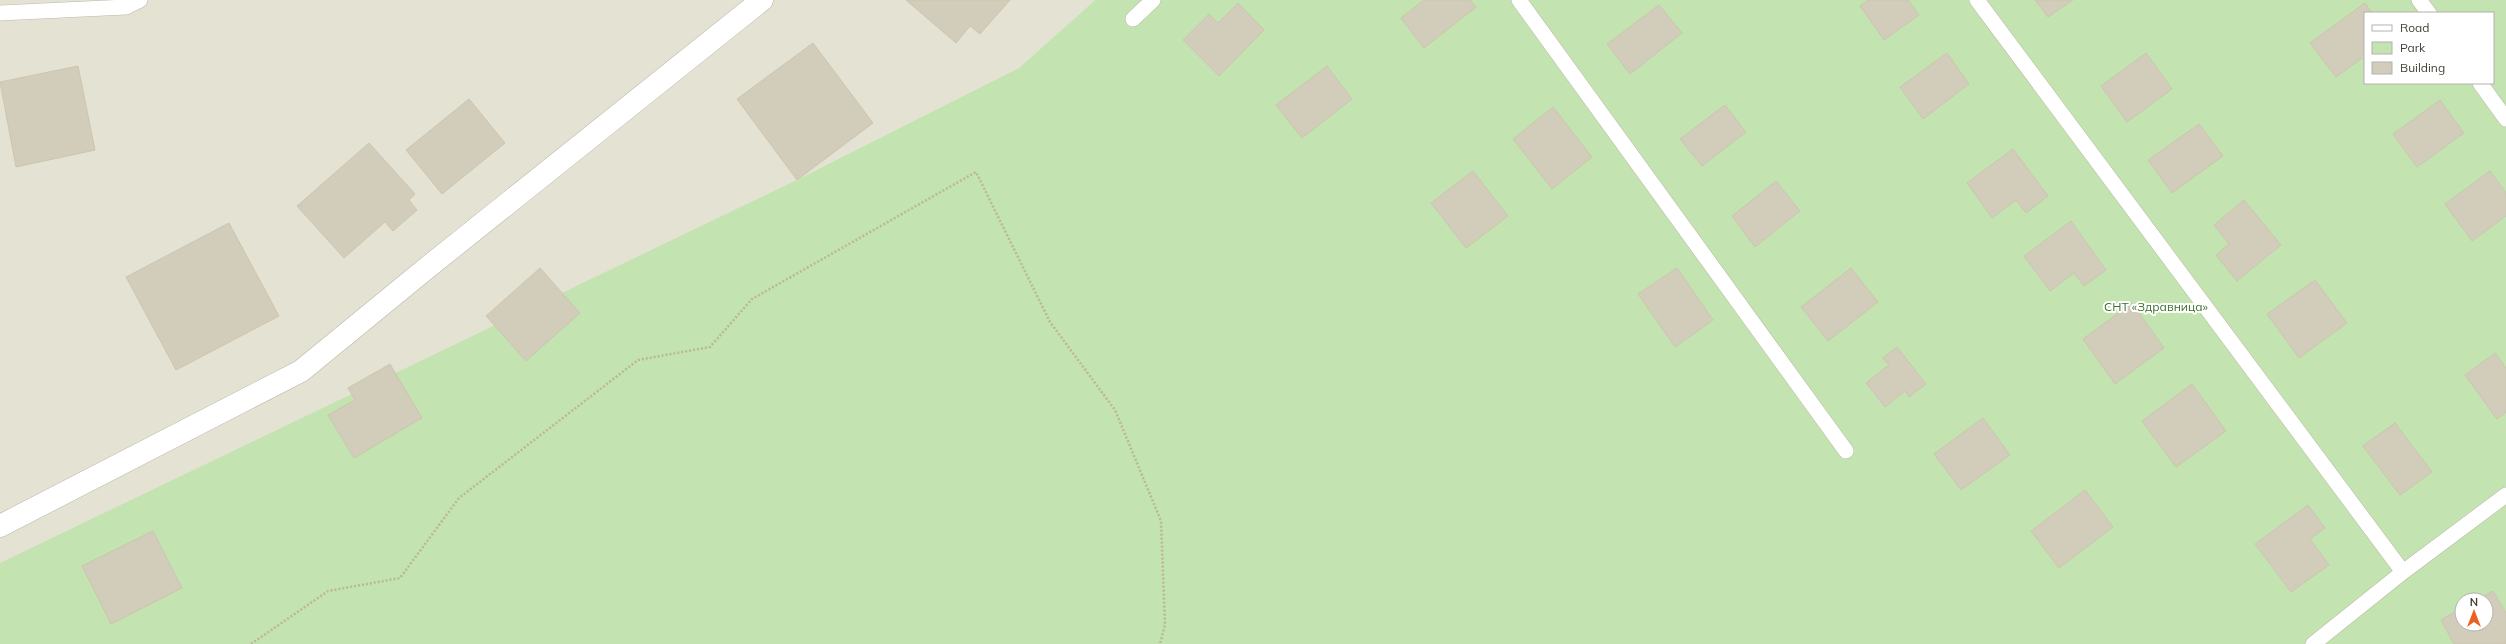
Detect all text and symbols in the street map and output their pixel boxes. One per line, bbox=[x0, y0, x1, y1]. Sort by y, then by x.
legend bbox=[2364, 12, 2494, 84]
text: Road bbox=[2400, 20, 2429, 35]
text: Park bbox=[2400, 40, 2426, 55]
text: Building bbox=[2400, 60, 2445, 75]
park label: СНТ «Здравница» bbox=[2104, 299, 2209, 314]
north arrow bbox=[2454, 592, 2494, 632]
text: N bbox=[2470, 595, 2478, 609]

